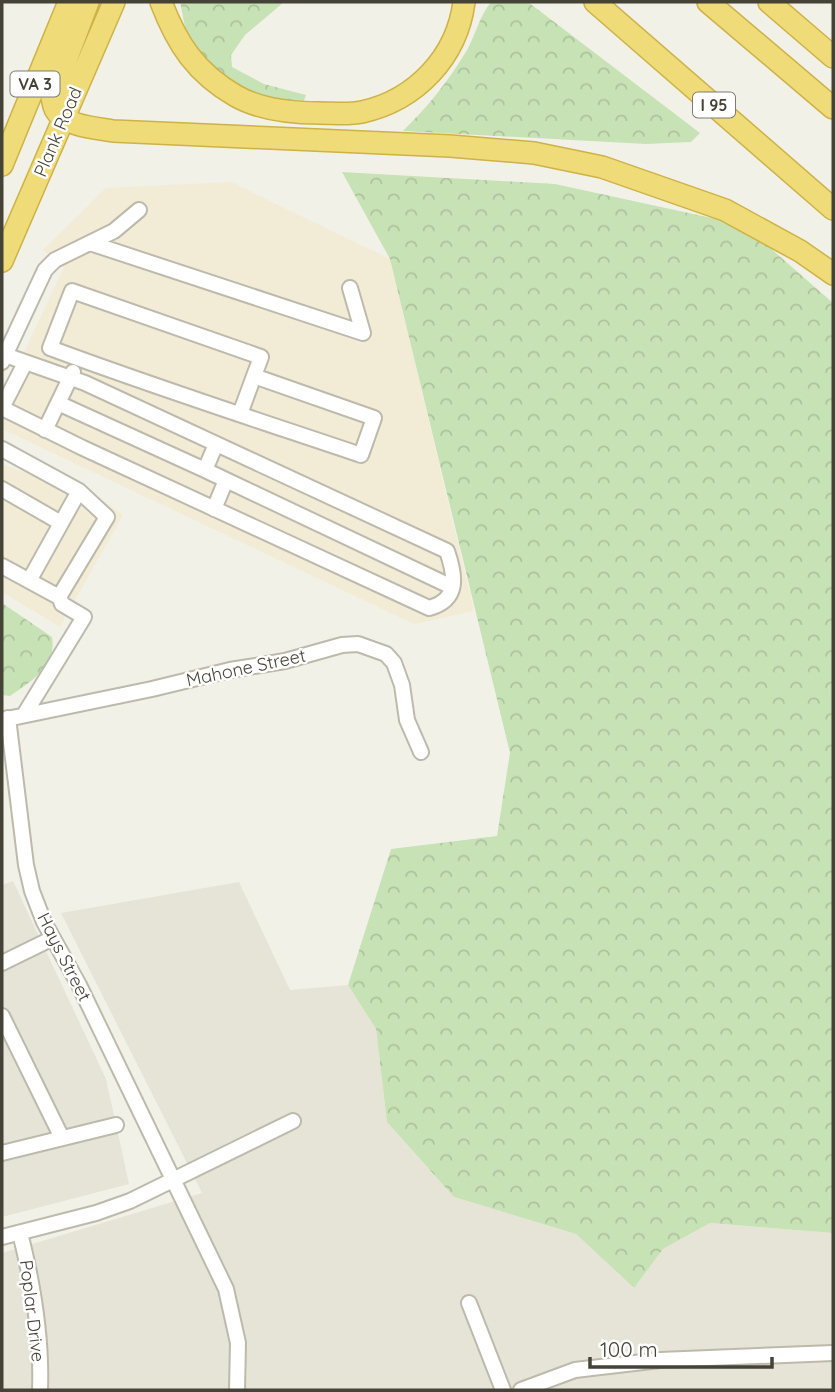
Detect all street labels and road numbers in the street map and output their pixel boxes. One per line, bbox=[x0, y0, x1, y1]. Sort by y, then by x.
road number: VA 3 bbox=[10, 72, 60, 96]
street label: Plank Road bbox=[28, 83, 87, 180]
road number: I 95 bbox=[693, 92, 735, 118]
street label: Mahone Street bbox=[184, 644, 308, 691]
street label: Hays Street bbox=[32, 909, 97, 1005]
street label: Poplar Drive bbox=[15, 1259, 50, 1363]

